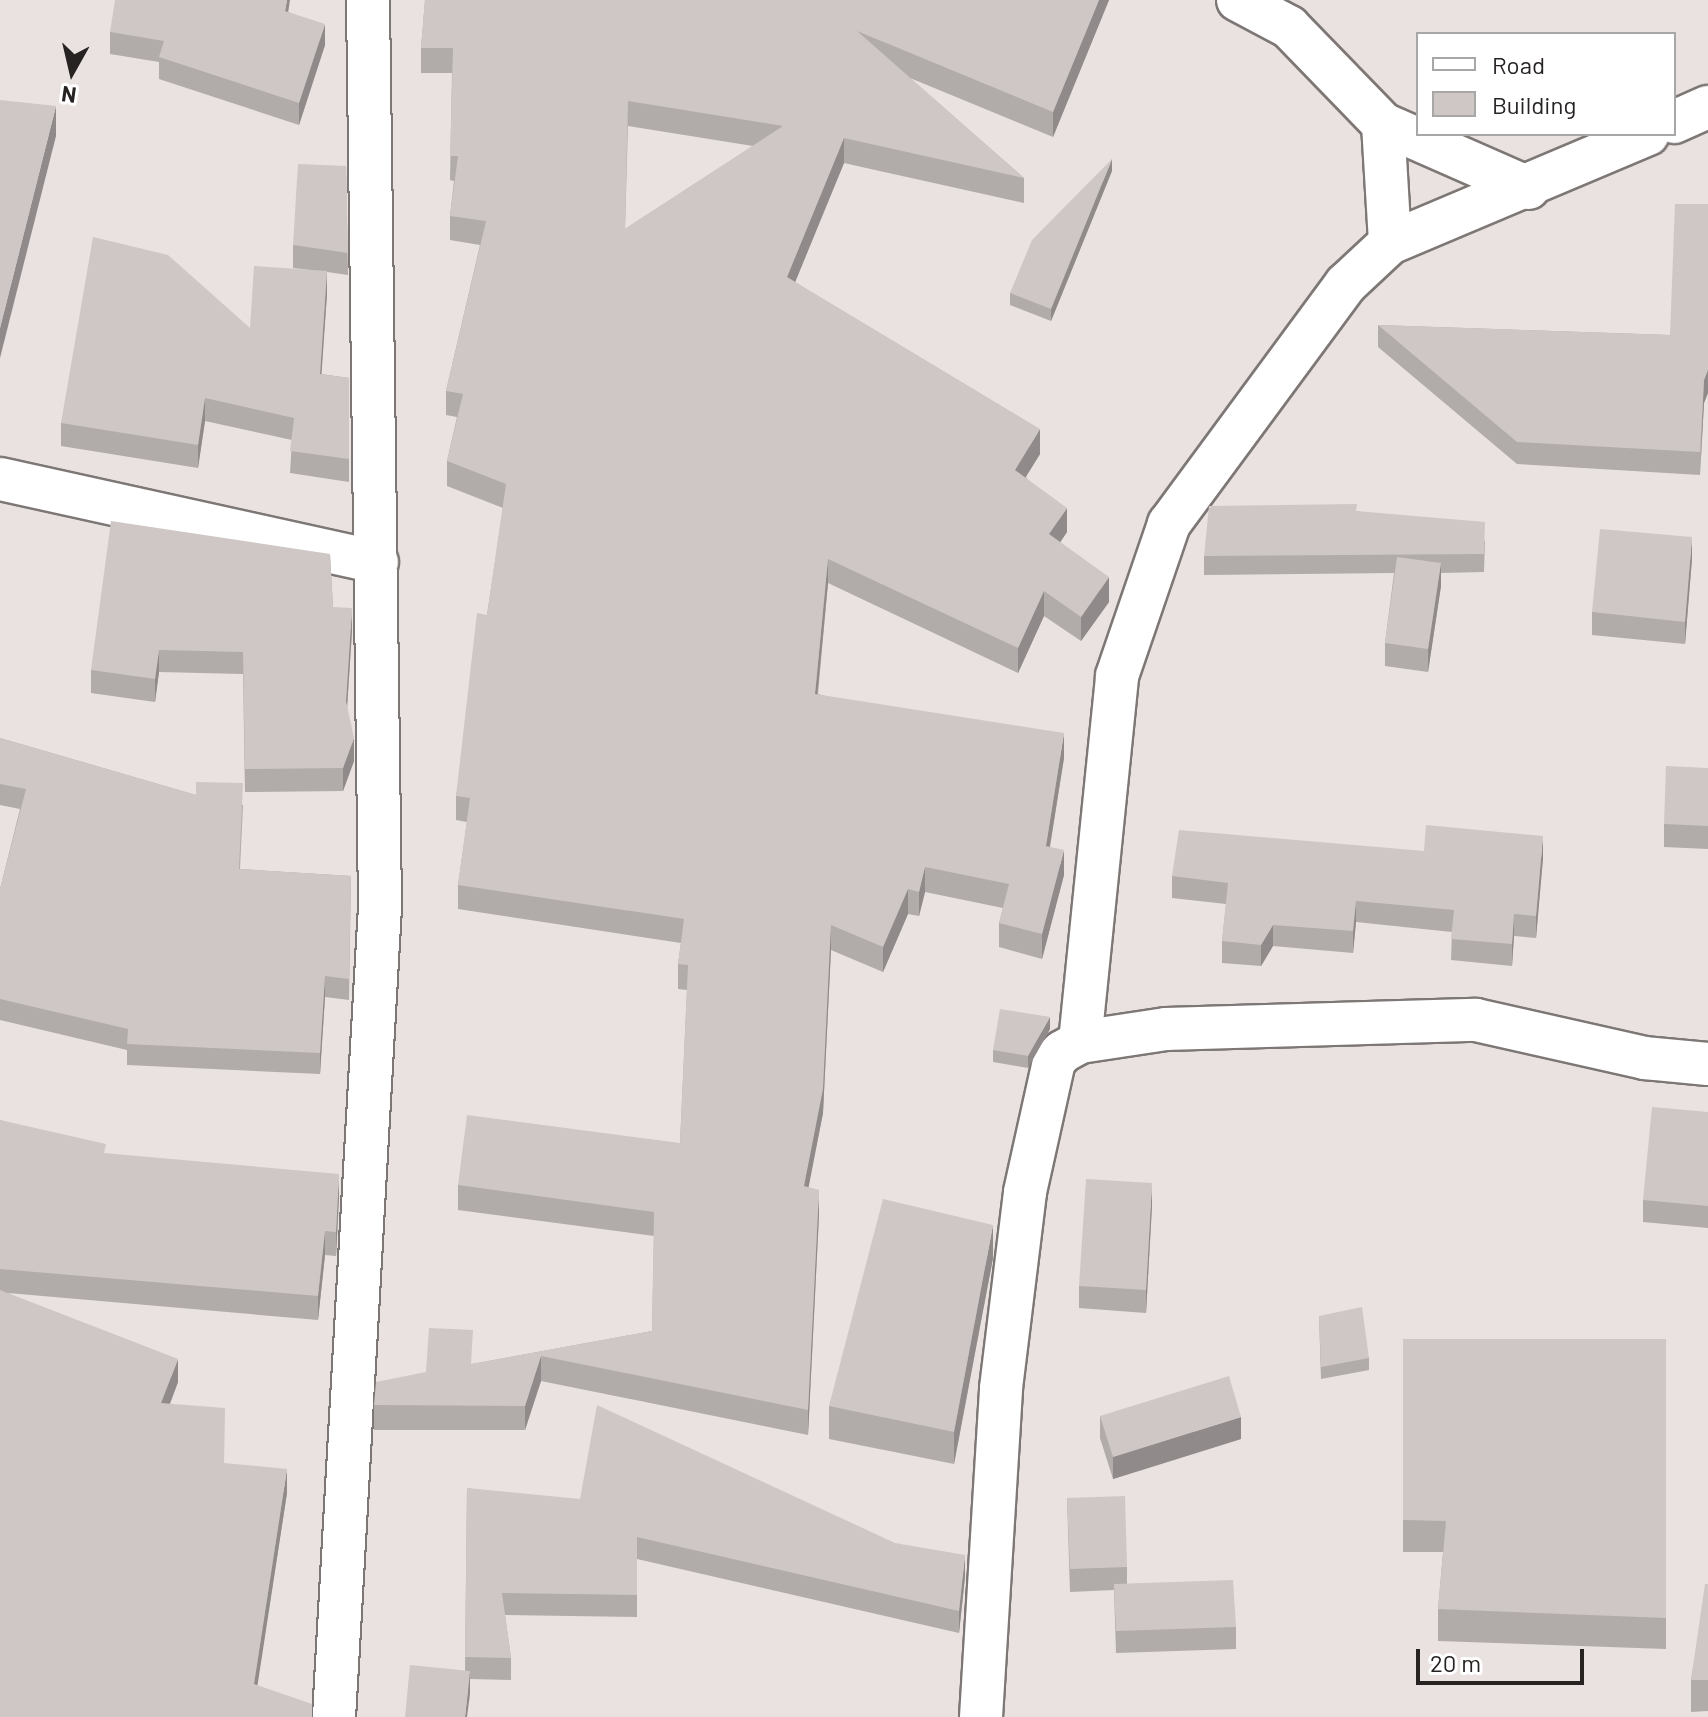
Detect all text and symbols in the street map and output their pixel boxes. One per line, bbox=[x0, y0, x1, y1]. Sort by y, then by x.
north arrow bbox=[32, 32, 112, 112]
legend bbox=[1416, 32, 1676, 136]
text: Road bbox=[1492, 50, 1545, 79]
text: N bbox=[60, 82, 78, 110]
text: Building bbox=[1492, 90, 1576, 119]
scale bar bbox=[1420, 1633, 1588, 1683]
text: 20 m bbox=[1430, 1648, 1481, 1677]

